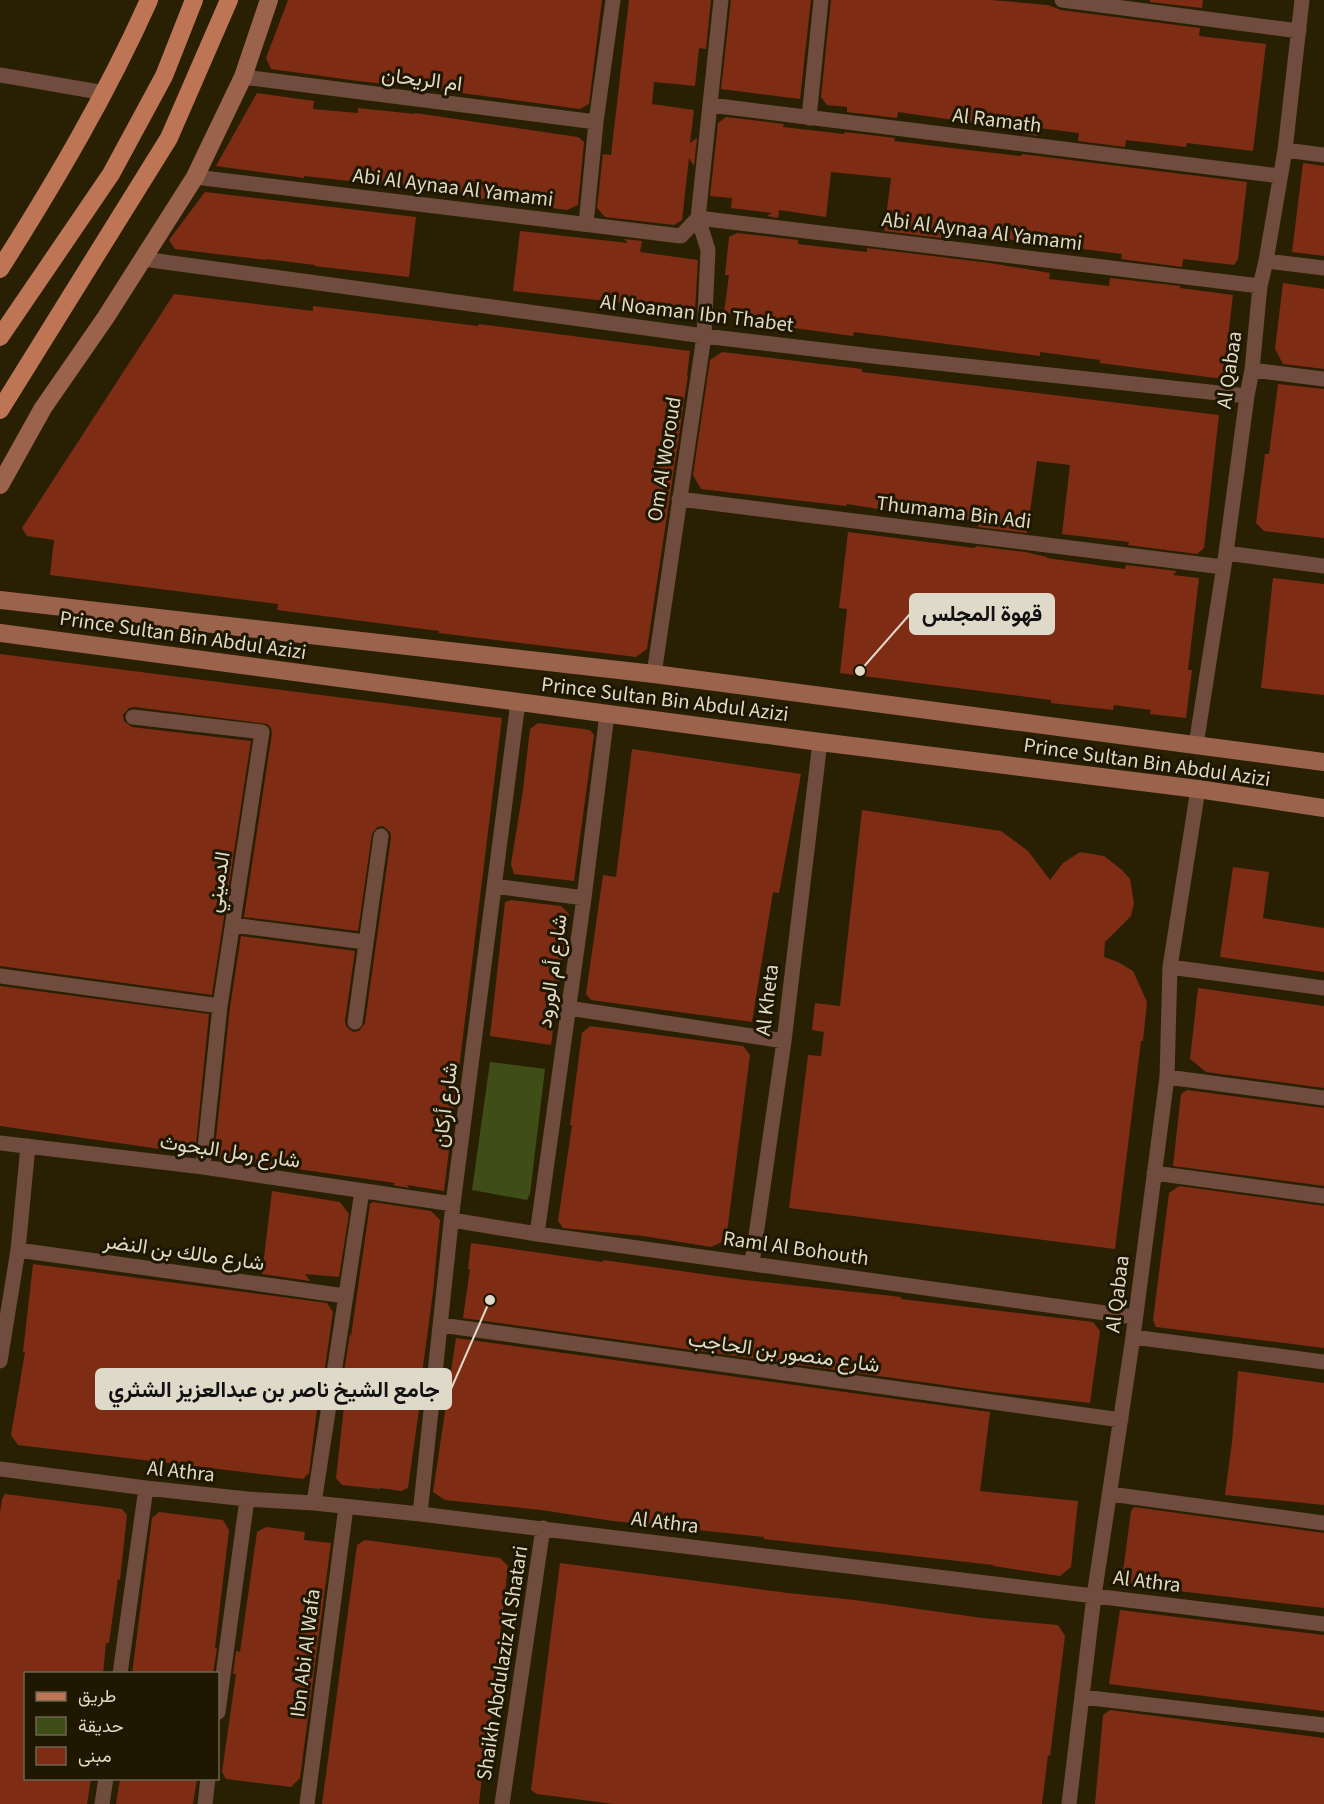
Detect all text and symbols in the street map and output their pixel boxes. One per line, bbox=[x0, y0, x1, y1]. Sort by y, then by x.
street label: ام الريحان bbox=[380, 59, 464, 99]
street label: Al Ramath bbox=[951, 100, 1043, 140]
street label: Abi Al Aynaa Al Yamami bbox=[351, 160, 555, 214]
street label: Abi Al Aynaa Al Yamami bbox=[880, 204, 1084, 258]
street label: Al Noaman Ibn Thabet bbox=[598, 286, 796, 340]
street label: Al Qabaa bbox=[1209, 329, 1249, 411]
street label: Om Al Woroud bbox=[639, 394, 689, 524]
street label: Thumama Bin Adi bbox=[875, 488, 1033, 536]
callout: قهوة المجلس bbox=[910, 594, 1054, 634]
text: قهوة المجلس bbox=[922, 598, 1042, 630]
street label: Prince Sultan Bin Abdul Azizi bbox=[58, 603, 308, 667]
street label: Prince Sultan Bin Abdul Azizi bbox=[540, 669, 790, 729]
street label: Prince Sultan Bin Abdul Azizi bbox=[1022, 730, 1272, 794]
street label: الدميني bbox=[198, 849, 240, 915]
street label: شارع أم الورود bbox=[529, 912, 575, 1030]
street label: Al Kheta bbox=[748, 962, 786, 1038]
street label: شارع أركان bbox=[425, 1061, 465, 1149]
street label: شارع رمل البحوث bbox=[158, 1126, 302, 1176]
street label: Raml Al Bohouth bbox=[721, 1223, 871, 1273]
street label: شارع مالك بن النضر bbox=[101, 1226, 266, 1278]
street label: Al Qabaa bbox=[1097, 1253, 1137, 1335]
street label: شارع منصور بن الحاجب bbox=[686, 1324, 882, 1380]
callout: جامع الشيخ ناصر بن عبدالعزيز الشثري bbox=[96, 1369, 451, 1409]
text: جامع الشيخ ناصر بن عبدالعزيز الشثري bbox=[108, 1374, 440, 1408]
street label: Al Athra bbox=[146, 1453, 216, 1489]
street label: Al Athra bbox=[629, 1503, 701, 1541]
street label: Shaikh Abdulaziz Al Shatari bbox=[469, 1543, 535, 1783]
street label: Al Athra bbox=[1111, 1562, 1183, 1600]
street label: Ibn Abi Al Wafa bbox=[282, 1587, 328, 1719]
legend bbox=[24, 1672, 219, 1780]
text: طريق bbox=[78, 1684, 116, 1709]
text: حديقة bbox=[78, 1714, 124, 1739]
text: مبنى bbox=[78, 1744, 112, 1769]

